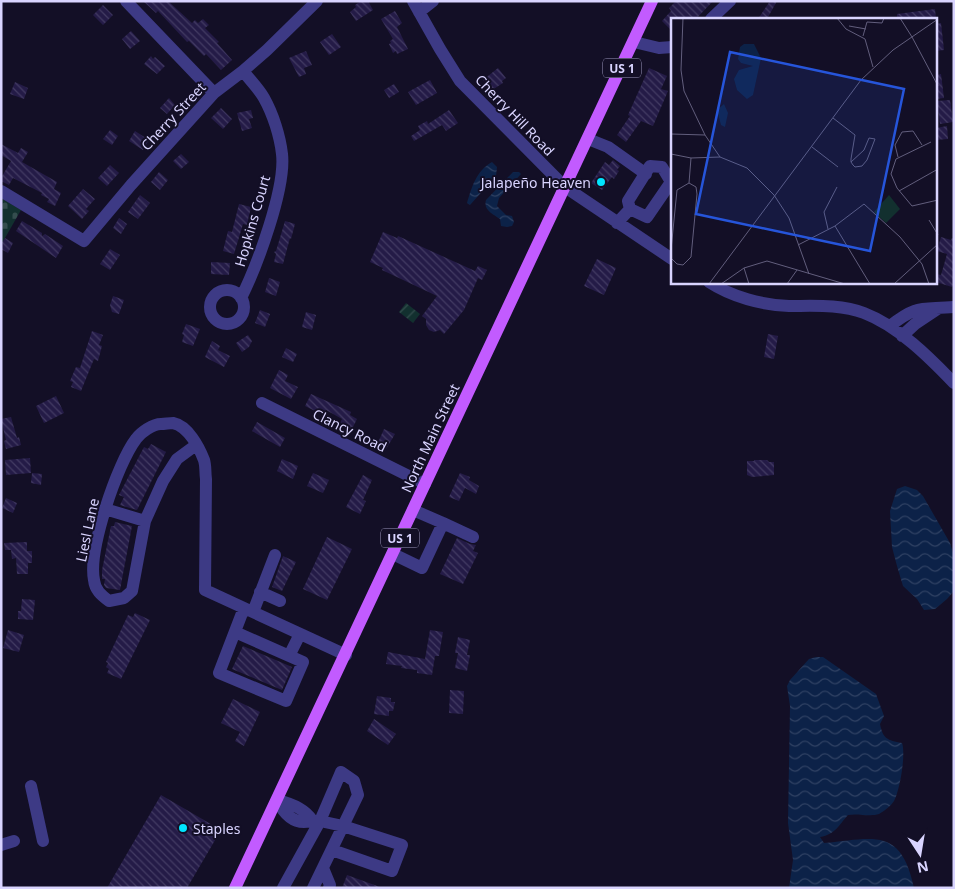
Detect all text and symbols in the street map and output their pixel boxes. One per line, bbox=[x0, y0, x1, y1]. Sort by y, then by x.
inset map bbox=[671, 18, 938, 284]
road number: US 1 bbox=[603, 58, 641, 78]
street label: Cherry Hill Road bbox=[471, 70, 559, 160]
street label: Cherry Street bbox=[136, 78, 210, 154]
street label: Hopkins Court bbox=[230, 173, 274, 269]
place label: Jalapeño Heaven bbox=[479, 173, 591, 192]
marker: Jalapeño Heaven bbox=[595, 176, 607, 188]
street label: North Main Street bbox=[396, 381, 464, 495]
street label: Clancy Road bbox=[310, 404, 390, 456]
street label: Liesl Lane bbox=[71, 496, 103, 564]
road number: US 1 bbox=[381, 528, 419, 548]
place label: Staples bbox=[193, 819, 241, 838]
marker: Staples bbox=[177, 822, 189, 834]
north arrow bbox=[895, 829, 945, 879]
text: N bbox=[915, 857, 930, 878]

